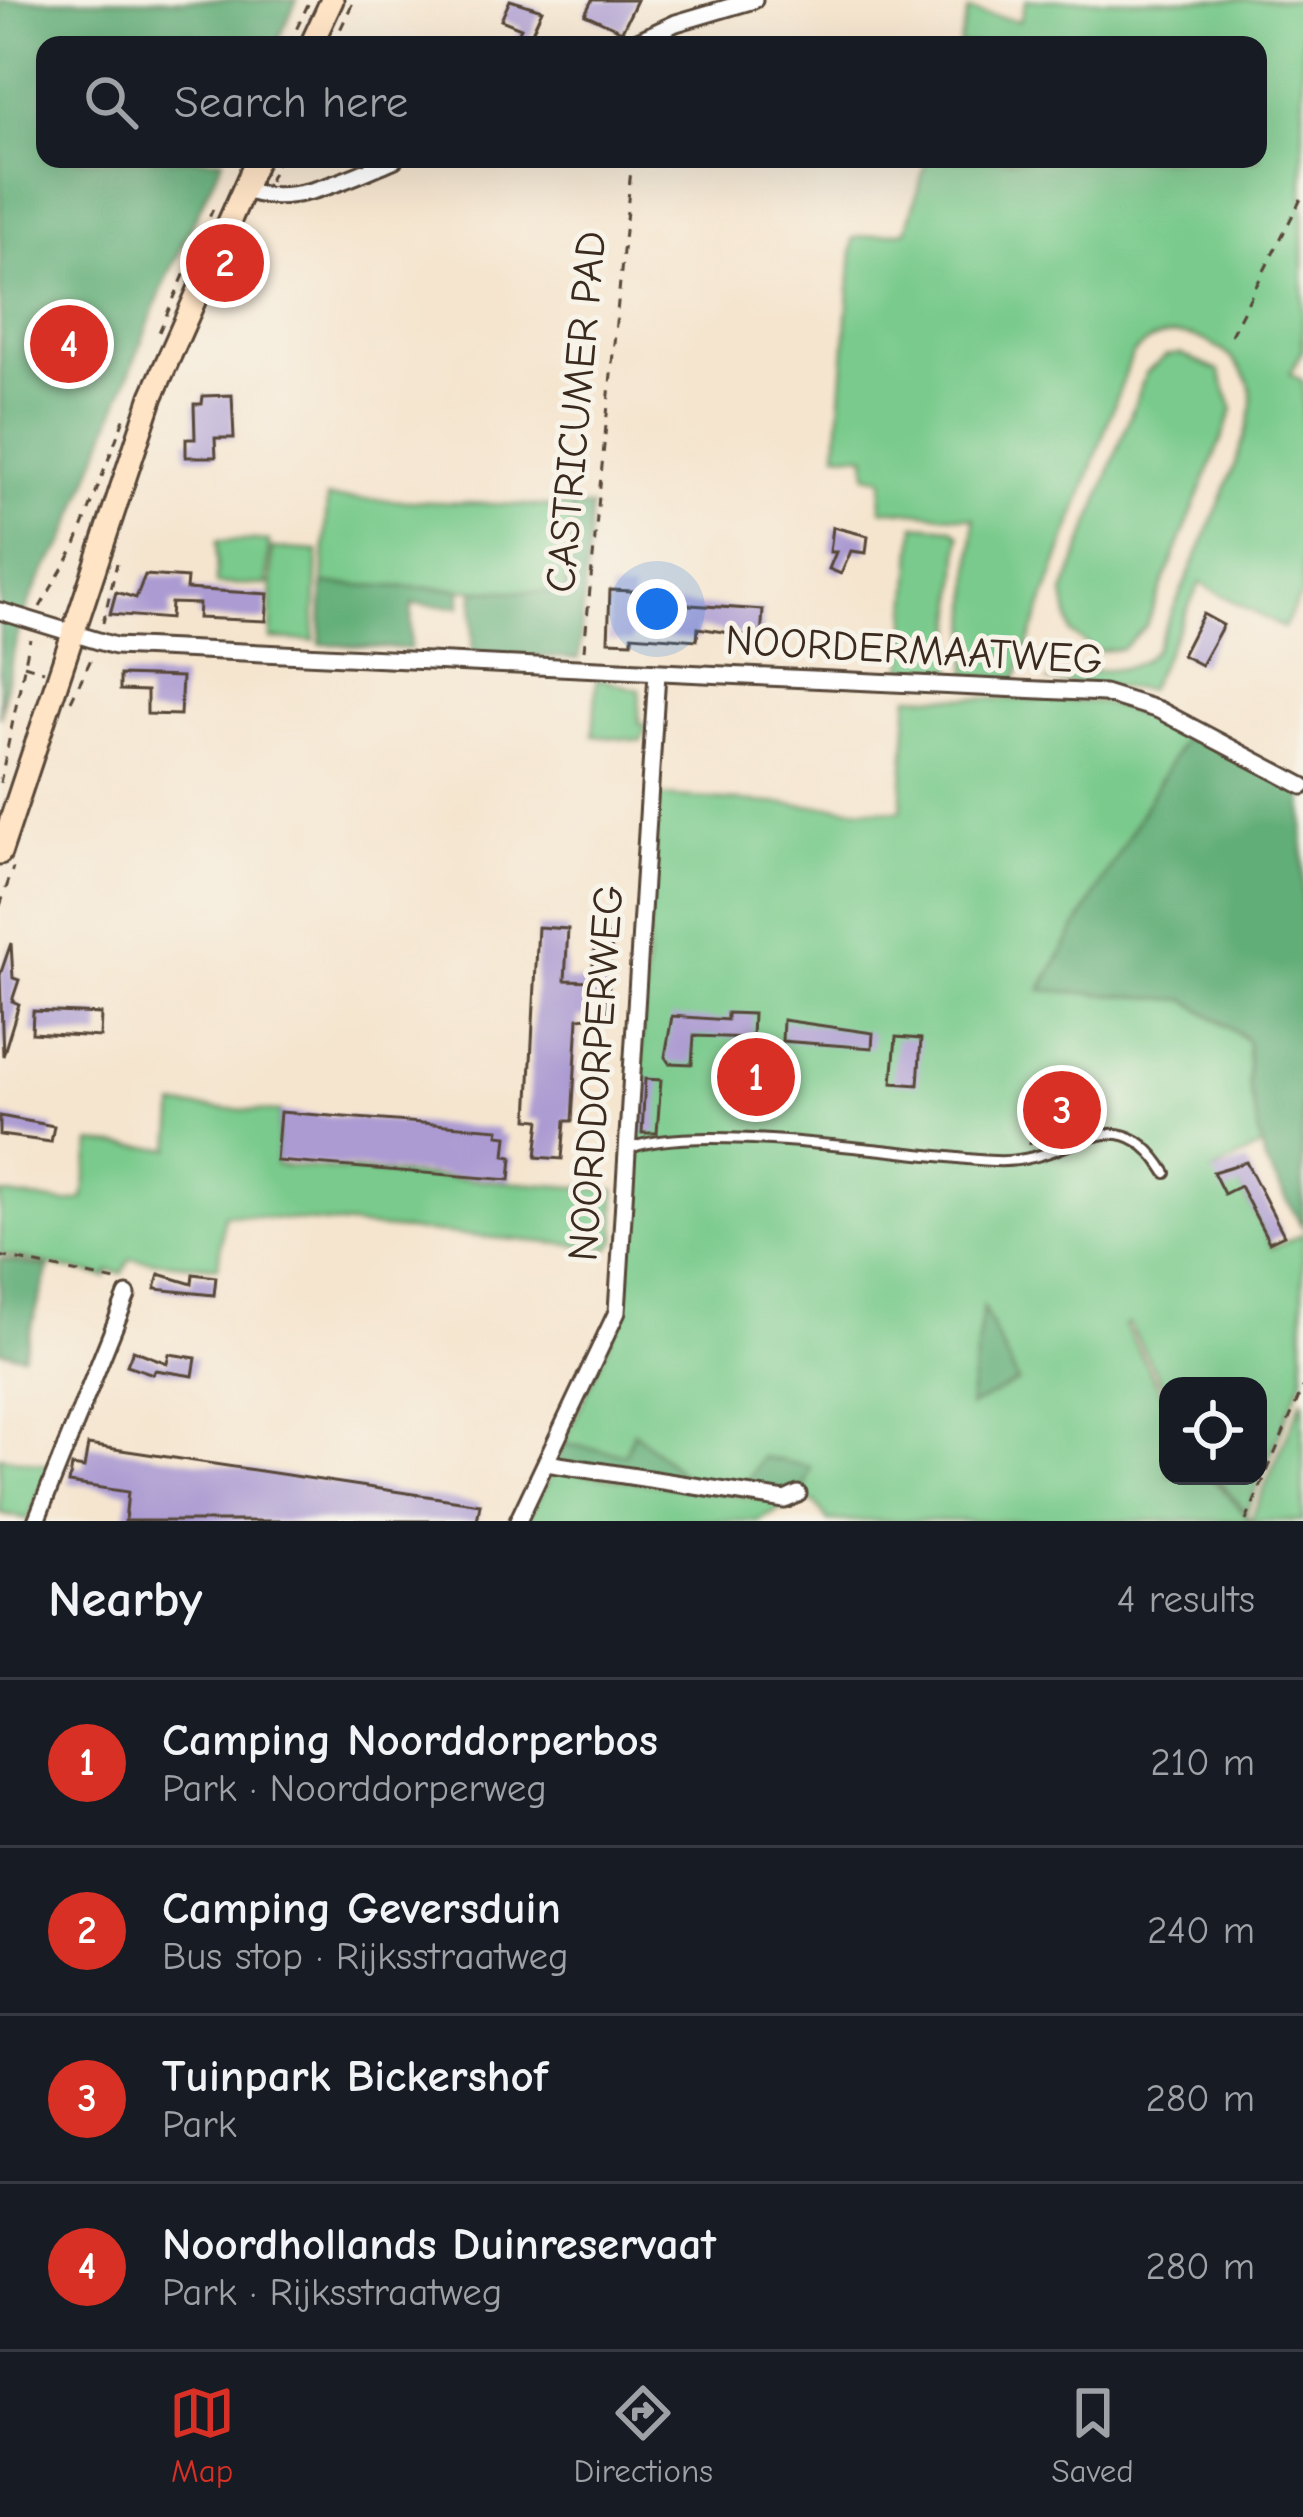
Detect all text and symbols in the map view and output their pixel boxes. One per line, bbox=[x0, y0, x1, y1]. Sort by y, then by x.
search box bbox=[36, 36, 1267, 168]
icon: search bbox=[78, 69, 144, 135]
text: Search here bbox=[174, 76, 408, 128]
pin: 2 bbox=[186, 218, 264, 308]
street label: CASTRICUMER PAD bbox=[536, 229, 616, 595]
pin: 4 bbox=[30, 299, 108, 389]
your location bbox=[627, 579, 687, 639]
street label: NOORDERMAATWEG bbox=[724, 616, 1104, 684]
street label: NOORDDORPERWEG bbox=[558, 883, 634, 1263]
pin: 1 bbox=[717, 1032, 795, 1122]
pin: 3 bbox=[1023, 1065, 1101, 1155]
map controls bbox=[1159, 1377, 1267, 1485]
button: locate bbox=[1159, 1377, 1267, 1485]
text: Nearby bbox=[48, 1570, 202, 1629]
text: 4 results bbox=[1117, 1577, 1255, 1622]
text: Camping Noorddorperbos bbox=[162, 1714, 658, 1766]
text: 1 bbox=[79, 1740, 95, 1785]
text: 210 m bbox=[1150, 1740, 1255, 1785]
text: Park · Noorddorperweg bbox=[162, 1766, 547, 1811]
text: Camping Geversduin bbox=[162, 1882, 561, 1934]
text: 2 bbox=[77, 1908, 97, 1953]
text: 240 m bbox=[1147, 1908, 1255, 1953]
text: Bus stop · Rijksstraatweg bbox=[162, 1934, 569, 1979]
text: Tuinpark Bickershof bbox=[162, 2050, 548, 2102]
text: 3 bbox=[77, 2076, 97, 2121]
text: 280 m bbox=[1145, 2076, 1255, 2121]
text: Park bbox=[162, 2102, 237, 2147]
text: Noordhollands Duinreservaat bbox=[162, 2218, 716, 2270]
text: 4 bbox=[78, 2244, 96, 2289]
text: 280 m bbox=[1145, 2244, 1255, 2289]
text: Park · Rijksstraatweg bbox=[162, 2270, 502, 2315]
tab: Map bbox=[169, 2380, 235, 2490]
tab: Directions bbox=[574, 2380, 713, 2490]
tab: Saved bbox=[1051, 2380, 1134, 2490]

